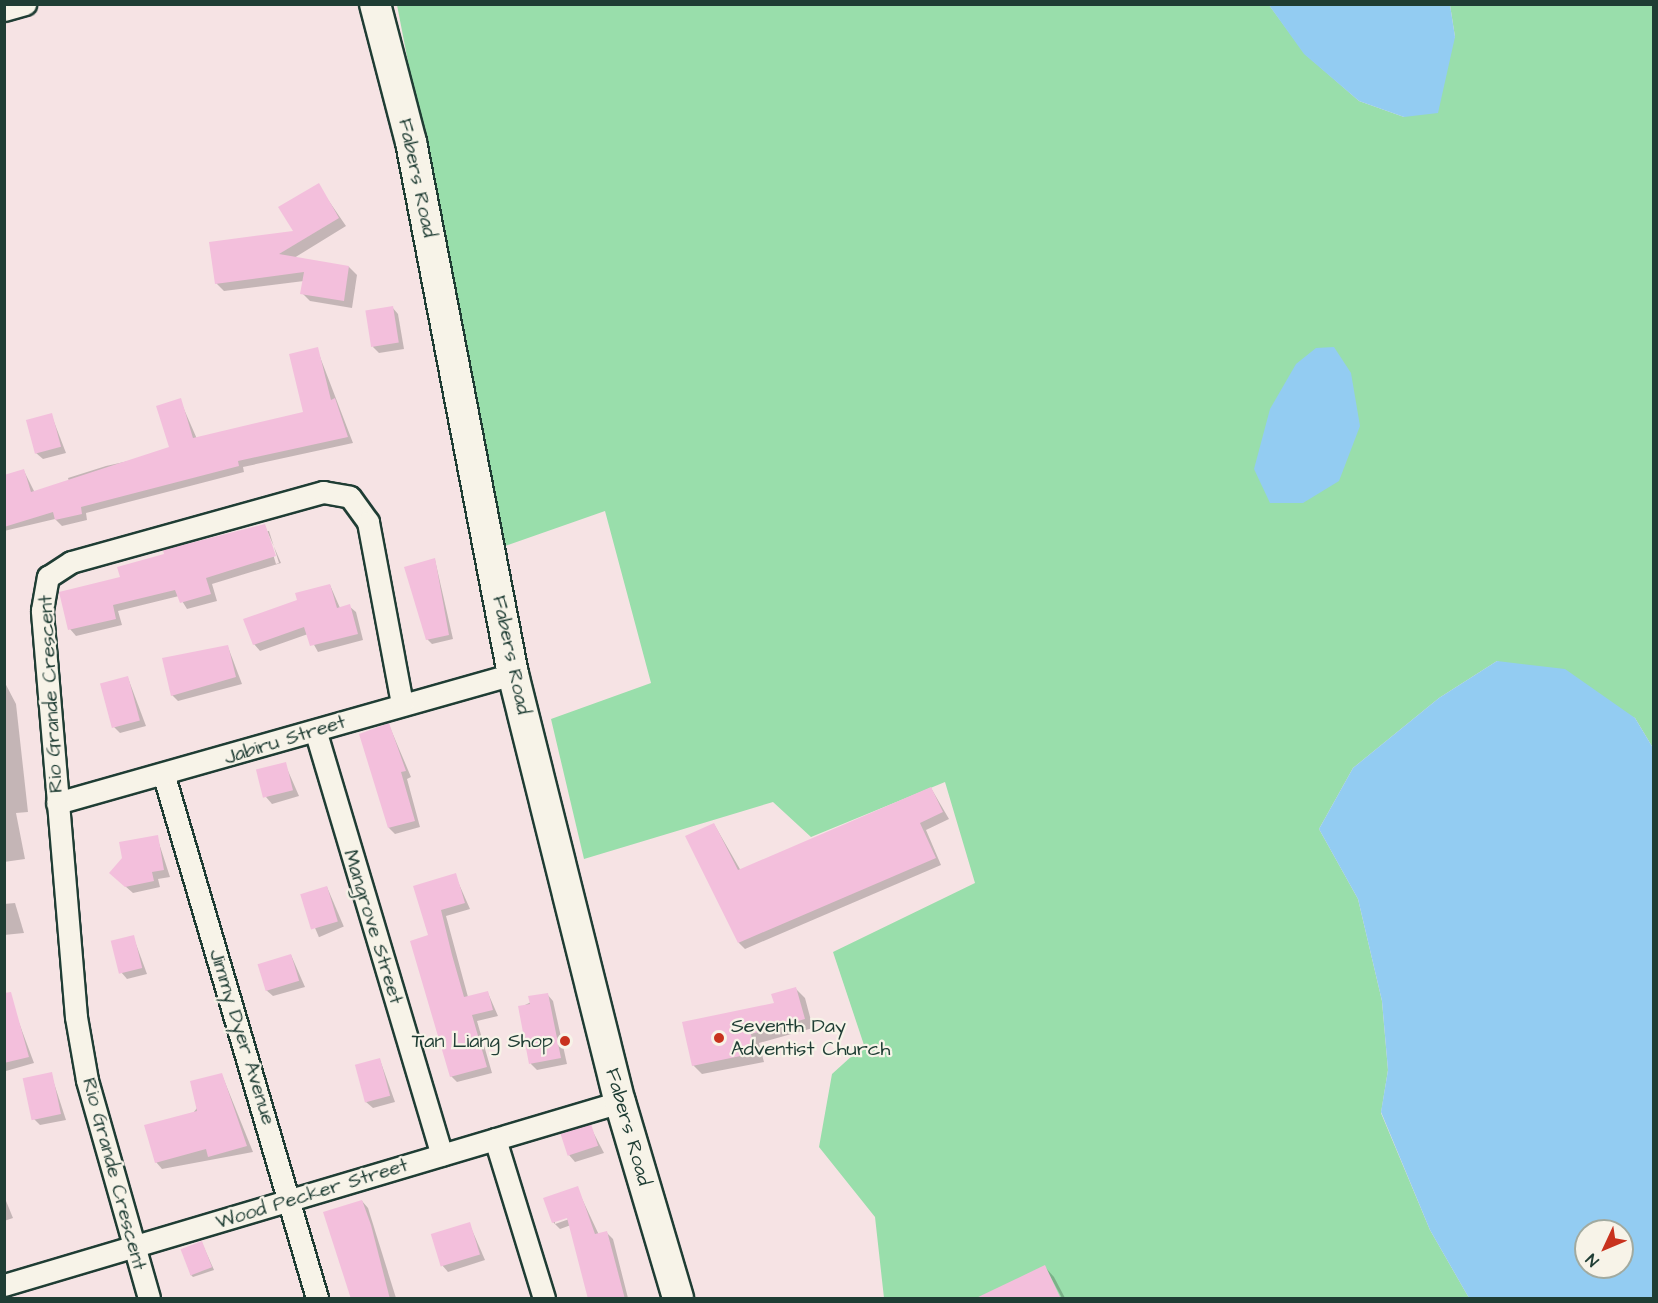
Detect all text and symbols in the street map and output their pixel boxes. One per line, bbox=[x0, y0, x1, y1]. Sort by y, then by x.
street label: Fabers Road bbox=[393, 116, 441, 240]
street label: Fabers Road bbox=[487, 593, 535, 717]
street label: Rio Grande Crescent bbox=[34, 594, 68, 794]
street label: Jabiru Street bbox=[221, 710, 349, 770]
street label: Mangrove Street bbox=[338, 847, 408, 1007]
street label: Jimmy Dyer Avenue bbox=[204, 946, 280, 1128]
place label: Seventh Day Adventist Church bbox=[731, 1014, 890, 1061]
place label: Tan Liang Shop bbox=[412, 1029, 553, 1053]
marker: Seventh Day Adventist Church bbox=[712, 1031, 726, 1045]
marker: Tan Liang Shop bbox=[558, 1034, 572, 1048]
street label: Fabers Road bbox=[600, 1065, 656, 1189]
street label: Rio Grande Crescent bbox=[77, 1075, 151, 1273]
street label: Wood Pecker Street bbox=[213, 1153, 411, 1235]
north arrow bbox=[1574, 1219, 1634, 1279]
text: N bbox=[1581, 1249, 1604, 1271]

